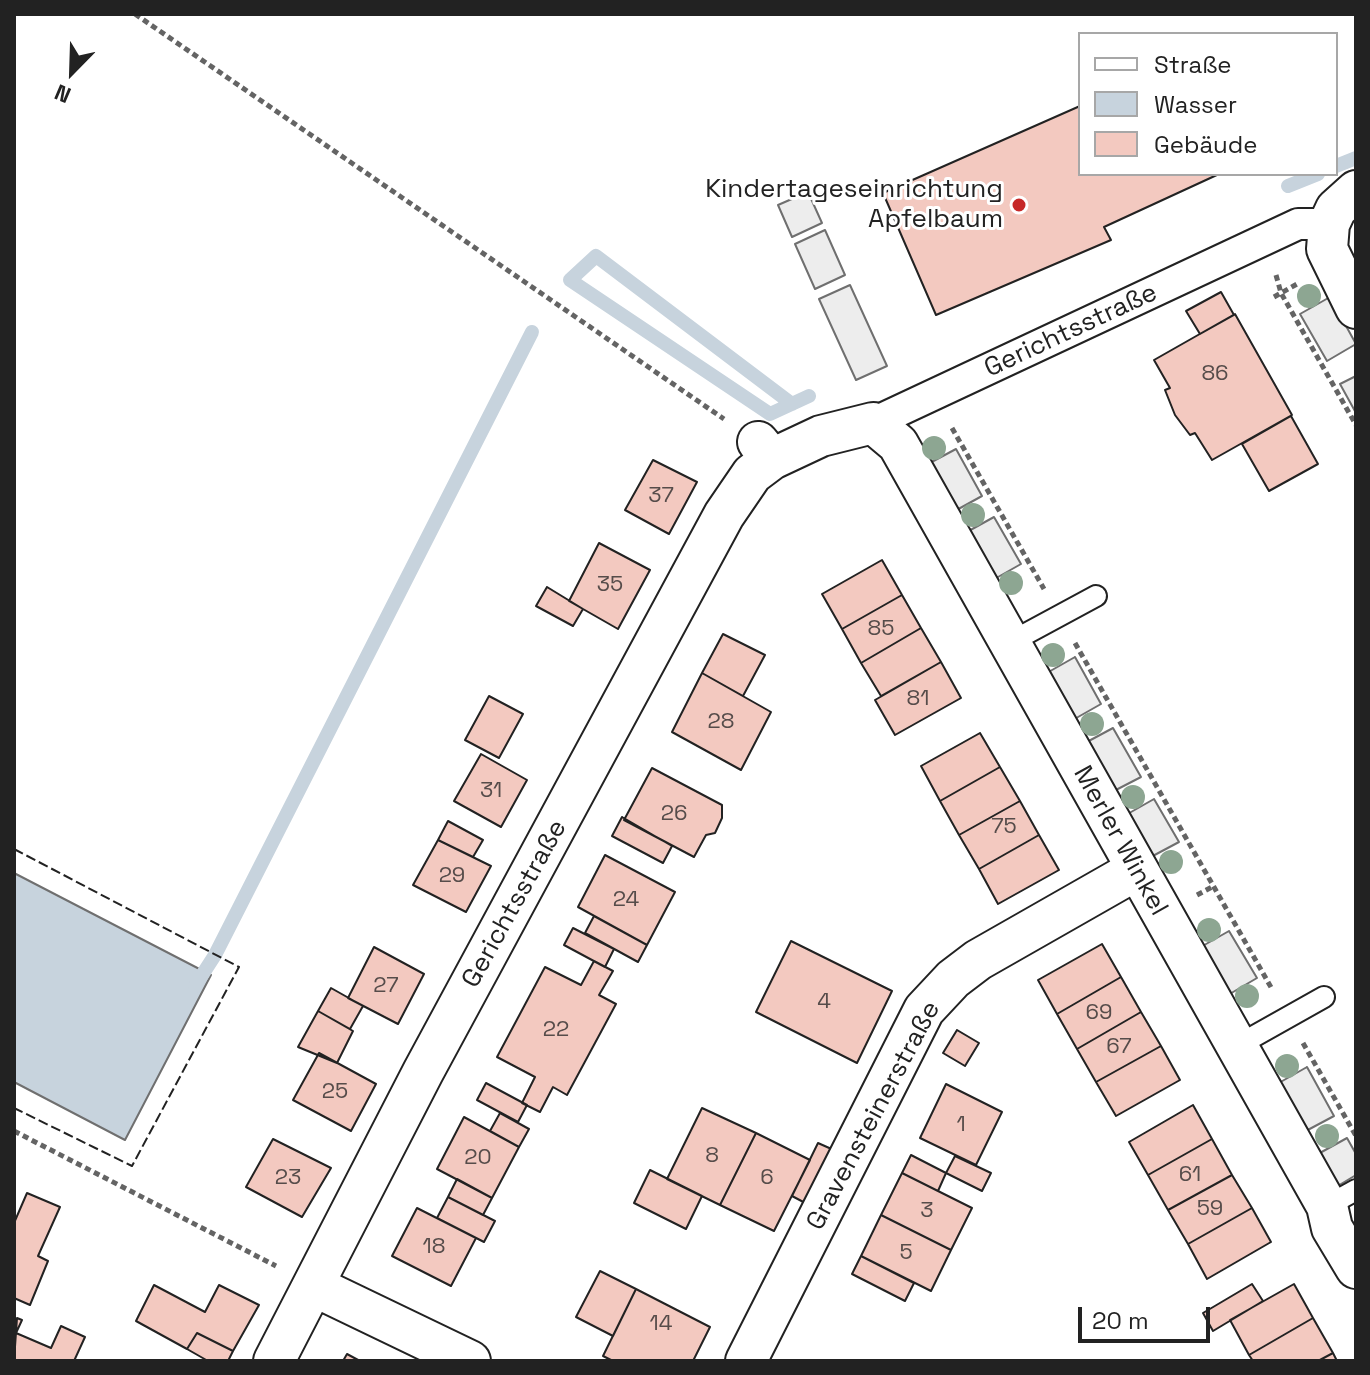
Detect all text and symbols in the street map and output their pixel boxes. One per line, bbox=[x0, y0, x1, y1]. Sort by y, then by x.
north arrow bbox=[32, 32, 112, 112]
legend bbox=[1078, 32, 1338, 176]
text: Straße bbox=[1154, 49, 1231, 80]
text: N bbox=[50, 78, 75, 110]
text: Wasser bbox=[1154, 89, 1237, 120]
text: Gebäude bbox=[1154, 129, 1257, 160]
place label: Kindertageseinrichtung Apfelbaum bbox=[705, 174, 1003, 236]
marker: Kindertageseinrichtung Apfelbaum bbox=[1010, 196, 1028, 214]
street label: Gerichtsstraße bbox=[980, 277, 1162, 385]
house number: 86 bbox=[1201, 361, 1229, 387]
house number: 37 bbox=[648, 483, 674, 509]
house number: 35 bbox=[597, 572, 623, 598]
house number: 85 bbox=[868, 616, 894, 642]
house number: 81 bbox=[907, 686, 929, 712]
house number: 28 bbox=[708, 709, 734, 735]
street label: Merler Winkel bbox=[1066, 761, 1174, 921]
house number: 31 bbox=[480, 778, 502, 804]
house number: 26 bbox=[661, 801, 687, 827]
house number: 75 bbox=[991, 814, 1017, 840]
street label: Gerichtsstraße bbox=[456, 815, 574, 993]
house number: 29 bbox=[439, 863, 465, 889]
house number: 24 bbox=[613, 887, 639, 913]
house number: 27 bbox=[373, 973, 399, 999]
house number: 4 bbox=[817, 989, 831, 1015]
street label: Gravensteinerstraße bbox=[800, 996, 948, 1236]
house number: 69 bbox=[1086, 1000, 1112, 1026]
house number: 22 bbox=[543, 1017, 569, 1043]
house number: 67 bbox=[1106, 1034, 1132, 1060]
house number: 25 bbox=[322, 1079, 348, 1105]
house number: 1 bbox=[956, 1112, 966, 1138]
house number: 8 bbox=[705, 1143, 719, 1169]
house number: 20 bbox=[464, 1145, 492, 1171]
house number: 61 bbox=[1179, 1162, 1201, 1188]
house number: 23 bbox=[275, 1165, 301, 1191]
house number: 6 bbox=[760, 1165, 774, 1191]
house number: 59 bbox=[1197, 1196, 1223, 1222]
house number: 3 bbox=[920, 1198, 934, 1224]
house number: 18 bbox=[423, 1234, 445, 1260]
house number: 5 bbox=[899, 1240, 913, 1266]
scale bar bbox=[1082, 1291, 1214, 1341]
text: 20 m bbox=[1092, 1305, 1149, 1336]
house number: 14 bbox=[650, 1311, 672, 1337]

